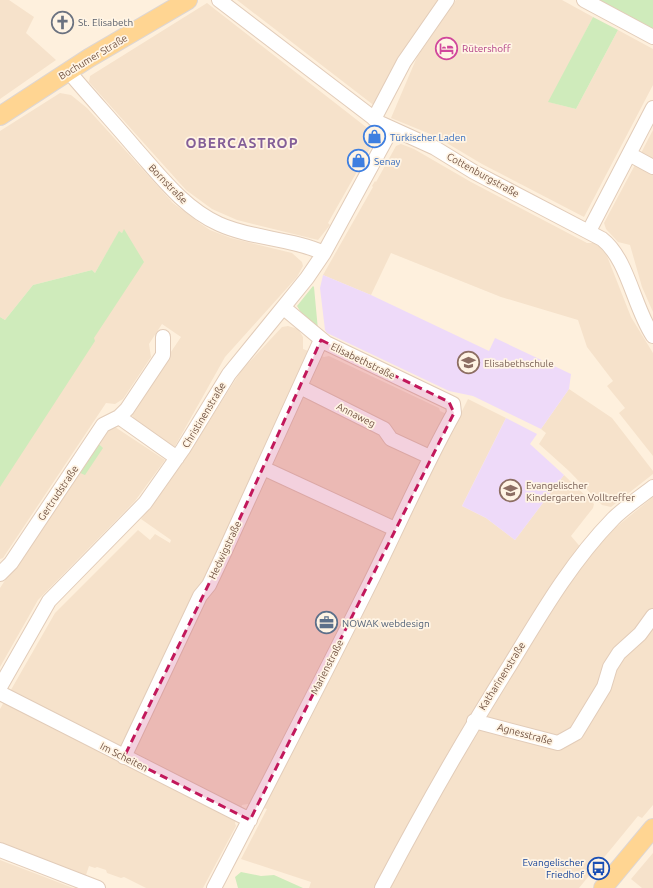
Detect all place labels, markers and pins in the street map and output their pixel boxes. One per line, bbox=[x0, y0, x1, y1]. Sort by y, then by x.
church icon: St. Elisabeth bbox=[49, 9, 75, 35]
place label: St. Elisabeth bbox=[78, 17, 133, 28]
hotel icon: Rütershoff bbox=[434, 35, 460, 61]
place label: Rütershoff bbox=[462, 43, 511, 54]
shop icon: Türkischer Laden bbox=[362, 124, 388, 150]
place label: Türkischer Laden bbox=[390, 132, 466, 143]
shop icon: Senay bbox=[345, 148, 371, 174]
place label: Senay bbox=[374, 156, 401, 167]
school or university icon: Elisabethschule bbox=[455, 350, 481, 376]
place label: Elisabethschule bbox=[484, 358, 554, 369]
school or university icon: Evangelischer Kindergarten Volltreffer bbox=[498, 478, 524, 504]
place label: Evangelischer Kindergarten Volltreffer bbox=[526, 480, 635, 503]
office icon: NOWAK webdesign bbox=[314, 610, 340, 636]
place label: NOWAK webdesign bbox=[342, 618, 430, 629]
bus stop icon: Evangelischer Friedhof bbox=[586, 855, 612, 881]
place label: Evangelischer Friedhof bbox=[522, 857, 584, 880]

